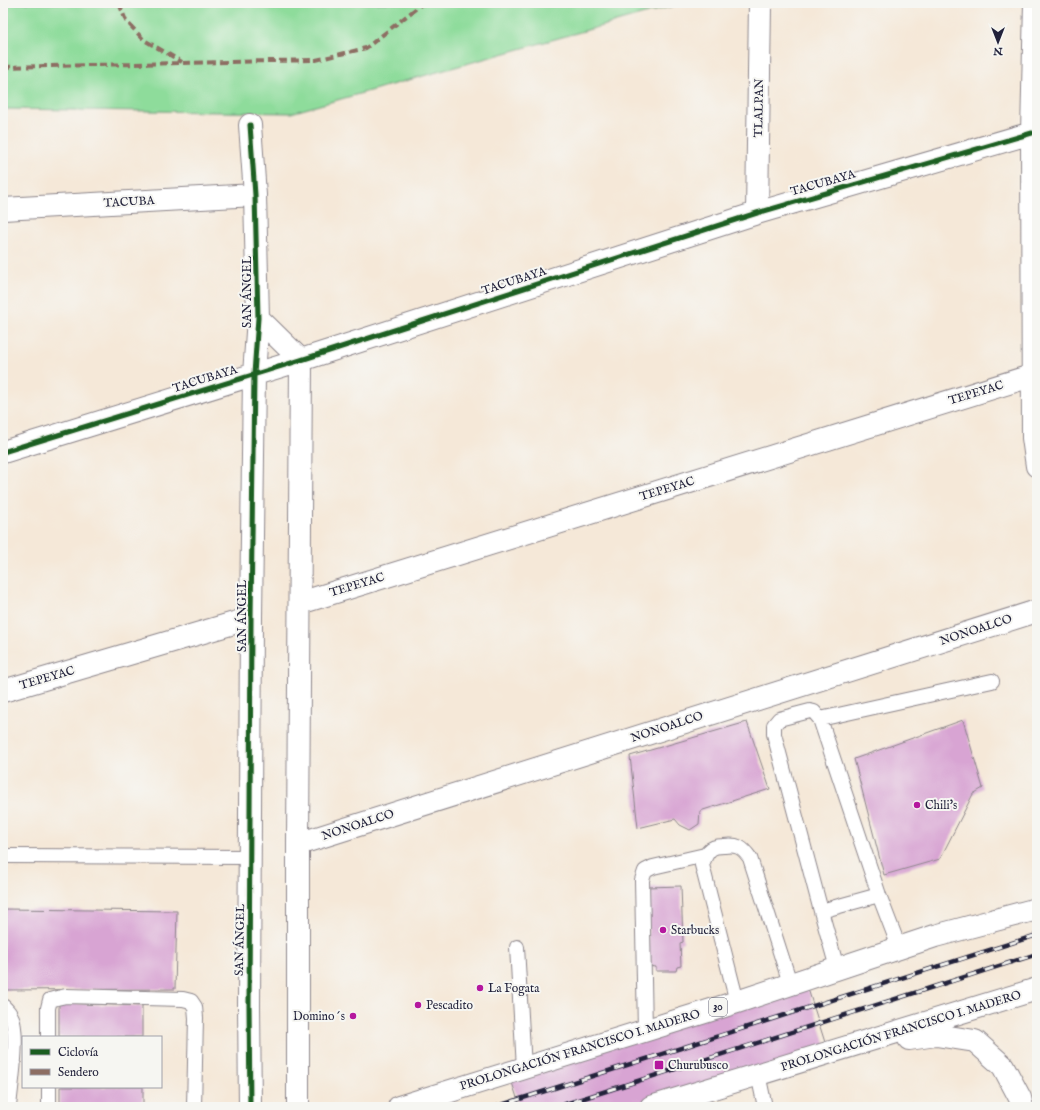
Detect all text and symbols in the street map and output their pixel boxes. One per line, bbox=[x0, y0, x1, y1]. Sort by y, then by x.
north arrow bbox=[978, 22, 1018, 62]
text: N bbox=[993, 44, 1004, 58]
street label: TLALPAN bbox=[751, 78, 767, 138]
street label: TACUBAYA bbox=[789, 166, 858, 199]
street label: TACUBA bbox=[103, 193, 156, 211]
street label: SAN ÁNGEL bbox=[239, 256, 255, 328]
street label: TACUBAYA bbox=[480, 263, 549, 298]
street label: TACUBAYA bbox=[171, 362, 240, 396]
street label: TEPEYAC bbox=[947, 377, 1006, 408]
street label: TEPEYAC bbox=[638, 473, 697, 504]
street label: TEPEYAC bbox=[328, 569, 387, 600]
street label: SAN ÁNGEL bbox=[234, 580, 250, 652]
street label: NONOALCO bbox=[938, 611, 1014, 649]
street label: TEPEYAC bbox=[18, 663, 77, 693]
street label: NONOALCO bbox=[629, 708, 705, 746]
place label: Chili's bbox=[925, 798, 957, 813]
marker: Chili's bbox=[912, 800, 922, 810]
street label: NONOALCO bbox=[320, 806, 396, 844]
street label: SAN ÁNGEL bbox=[231, 903, 248, 976]
place label: Starbucks bbox=[671, 923, 719, 938]
marker: Starbucks bbox=[658, 925, 668, 935]
place label: La Fogata bbox=[488, 981, 540, 996]
marker: La Fogata bbox=[475, 983, 485, 993]
street label: PROLONGACIÓN FRANCISCO I. MADERO bbox=[779, 986, 1023, 1075]
place label: Pescadito bbox=[426, 998, 474, 1013]
road number: 30 bbox=[709, 998, 727, 1016]
marker: Pescadito bbox=[413, 1000, 423, 1010]
street label: PROLONGACIÓN FRANCISCO I. MADERO bbox=[458, 1005, 702, 1094]
place label: Domino´s bbox=[293, 1009, 345, 1024]
marker: Domino´s bbox=[348, 1011, 358, 1021]
legend bbox=[22, 1036, 162, 1088]
text: Ciclovía bbox=[58, 1045, 99, 1060]
place label: Churubusco bbox=[668, 1058, 729, 1073]
marker: Churubusco bbox=[653, 1059, 665, 1071]
text: Sendero bbox=[58, 1065, 99, 1080]

